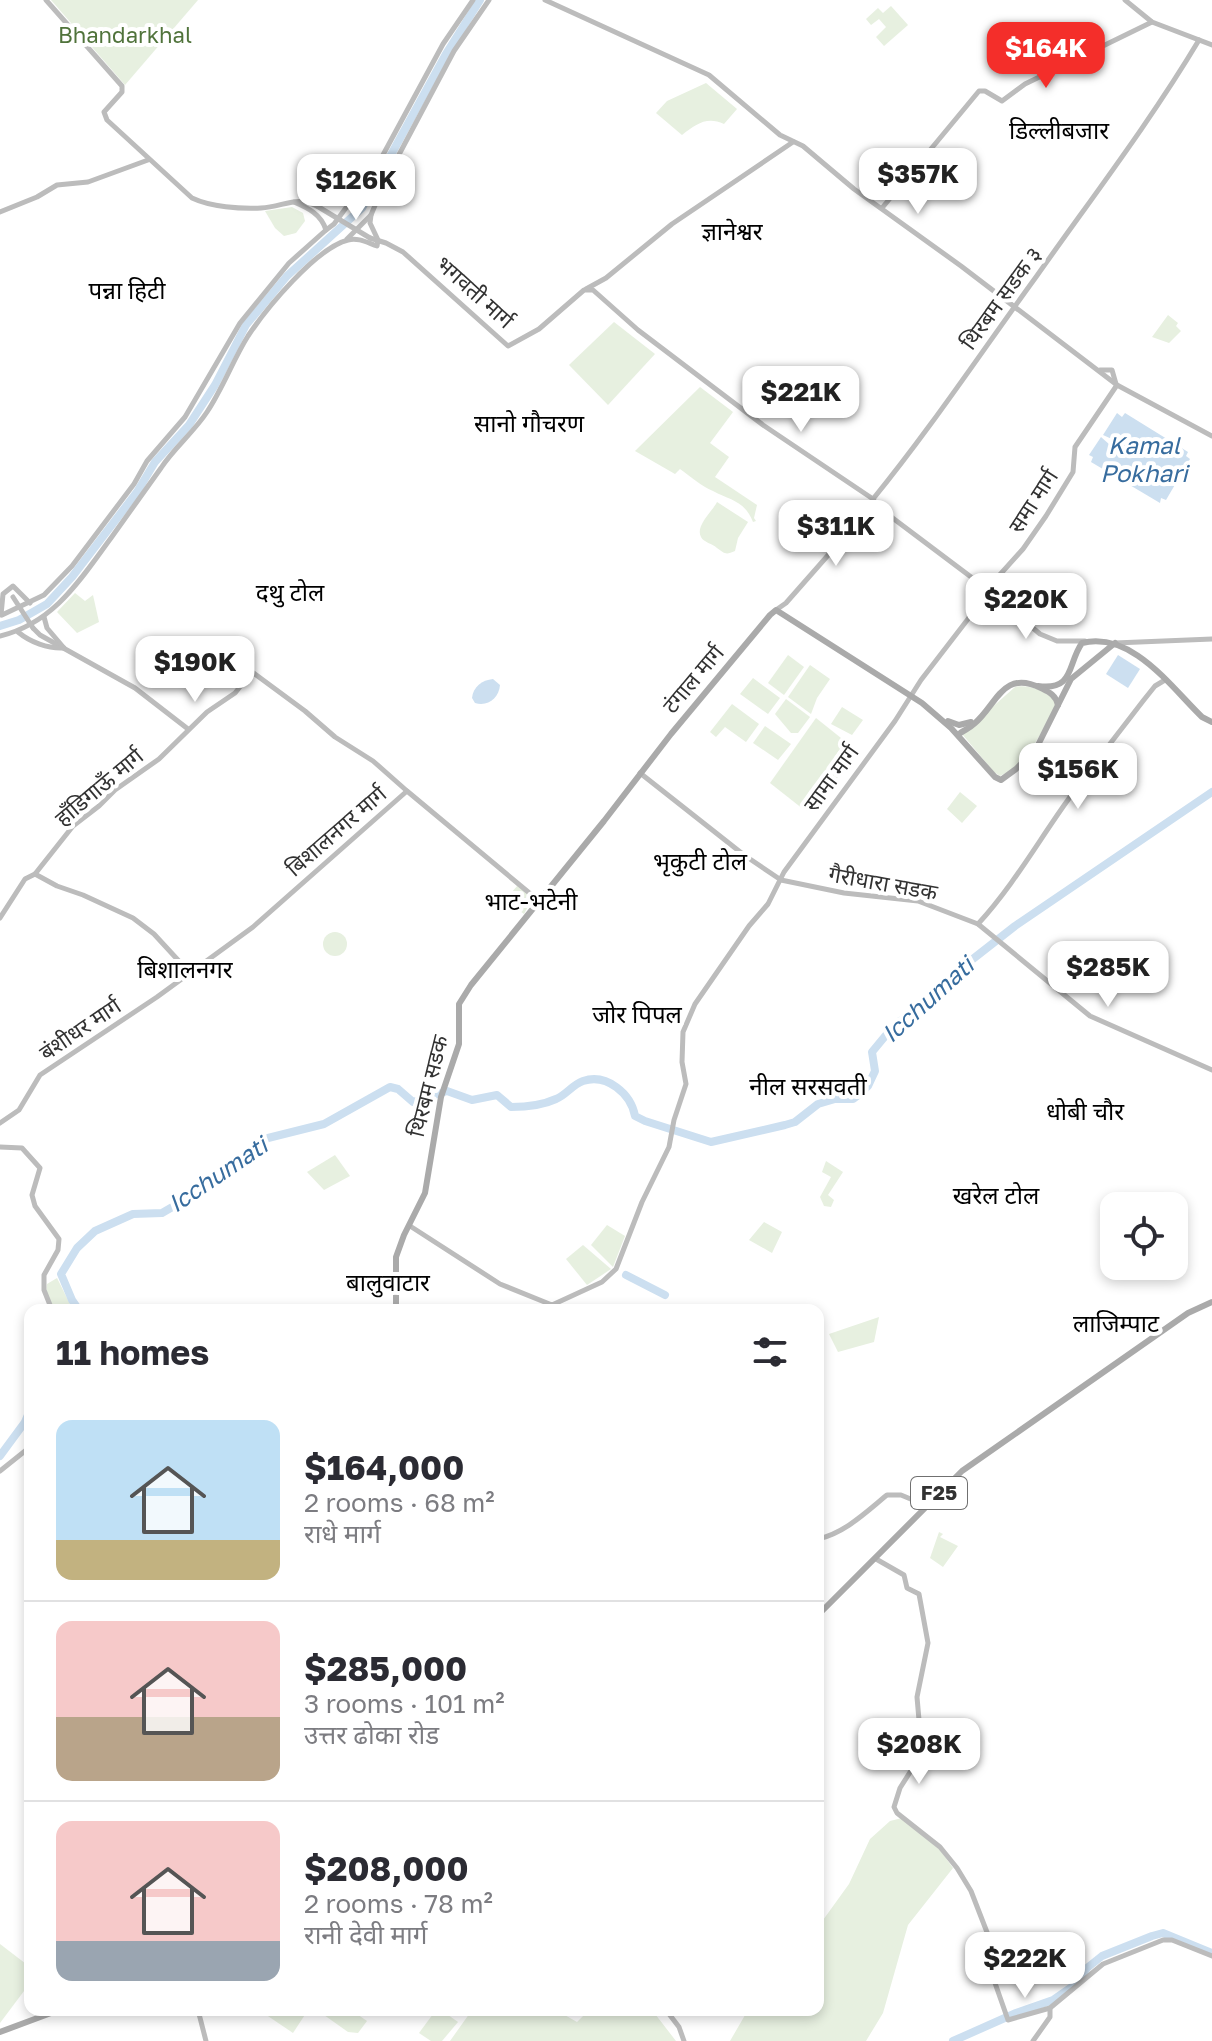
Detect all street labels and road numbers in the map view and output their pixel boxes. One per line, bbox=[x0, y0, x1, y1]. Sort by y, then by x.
street label: थिरबम सडक ३ bbox=[954, 241, 1047, 354]
street label: भगवती मार्ग bbox=[431, 250, 520, 334]
street label: समा मार्ग bbox=[1002, 463, 1064, 538]
street label: टंगाल मार्ग bbox=[656, 638, 730, 718]
street label: सामा मार्ग bbox=[797, 738, 864, 816]
street label: हाँडिगाऊँ मार्ग bbox=[49, 741, 149, 831]
street label: बिशालनगर मार्ग bbox=[280, 779, 392, 882]
street label: गैरीधारा सडक bbox=[827, 860, 941, 906]
street label: बंशीधर मार्ग bbox=[34, 991, 126, 1066]
street label: थिरबम सडक bbox=[402, 1031, 453, 1139]
road number: F25 bbox=[911, 1477, 967, 1509]

